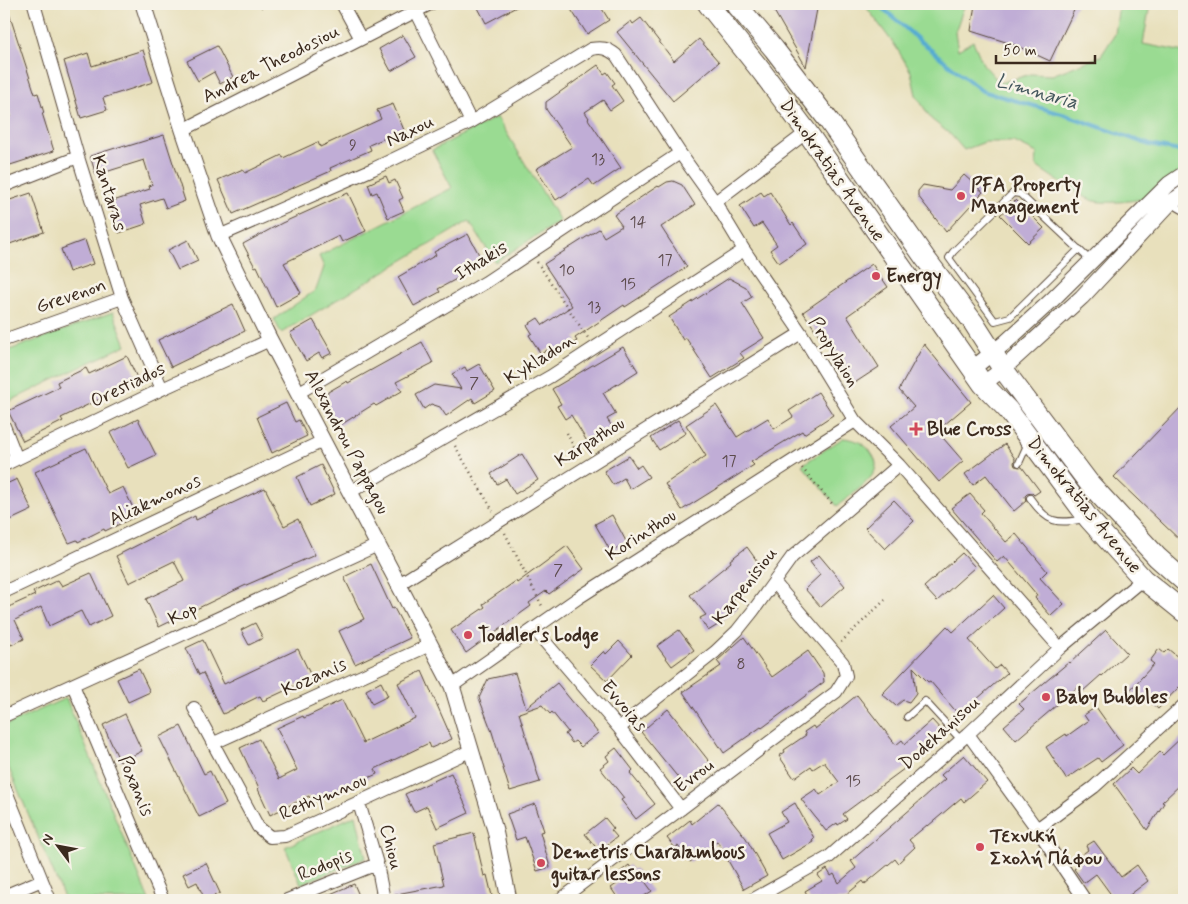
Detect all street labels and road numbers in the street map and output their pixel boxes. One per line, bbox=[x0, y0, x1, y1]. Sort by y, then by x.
street label: Andrea Theodosiou bbox=[198, 19, 344, 109]
street label: Dimokratias Avenue bbox=[773, 93, 891, 247]
street label: Naxou bbox=[382, 109, 438, 153]
street label: Kantaras bbox=[86, 152, 132, 234]
street label: Ithakis bbox=[450, 235, 512, 287]
street label: Grevenon bbox=[33, 272, 109, 320]
street label: Propylaion bbox=[803, 312, 865, 392]
street label: Kykladon bbox=[500, 327, 580, 391]
street label: Orestiados bbox=[86, 356, 170, 414]
street label: Alexandrou Pappagou bbox=[297, 365, 396, 519]
street label: Karpathou bbox=[550, 411, 630, 473]
street label: Dimokratias Avenue bbox=[1021, 431, 1147, 579]
street label: Aliakmonos bbox=[105, 468, 206, 532]
street label: Korinthou bbox=[601, 503, 681, 567]
street label: Karpenisiou bbox=[707, 542, 783, 630]
street label: Kop bbox=[164, 596, 202, 632]
street label: Kozanis bbox=[278, 651, 351, 702]
street label: Evvoias bbox=[595, 675, 653, 738]
street label: Dodekanisou bbox=[894, 690, 986, 776]
street label: Poxanis bbox=[112, 752, 160, 821]
street label: Evrou bbox=[669, 753, 719, 799]
street label: Rethymnou bbox=[275, 767, 371, 828]
street label: Chiou bbox=[373, 822, 409, 872]
street label: Rodopis bbox=[294, 843, 357, 887]

